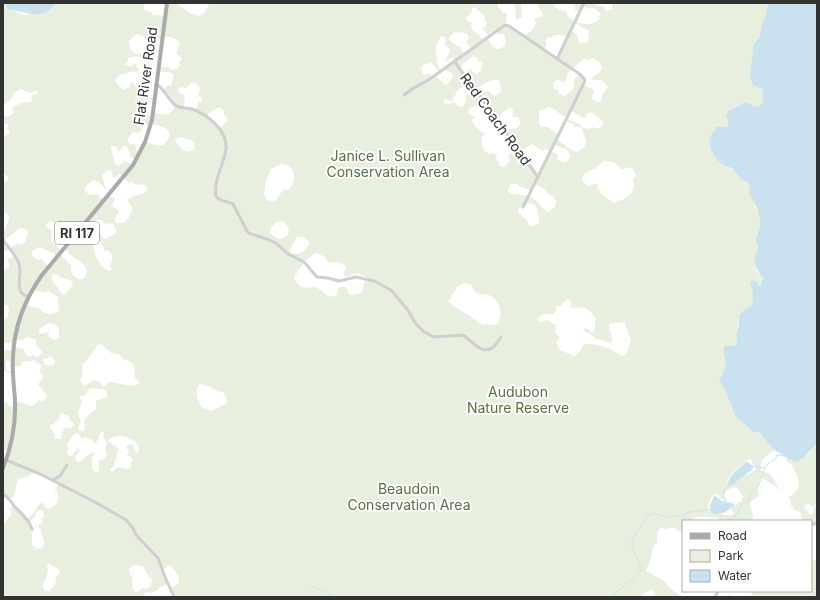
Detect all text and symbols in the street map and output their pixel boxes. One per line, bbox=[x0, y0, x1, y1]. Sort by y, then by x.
street label: Flat River Road bbox=[130, 26, 160, 126]
street label: Red Coach Road bbox=[457, 69, 535, 169]
park label: Janice L. Sullivan Conservation Area bbox=[326, 147, 450, 180]
road number: RI 117 bbox=[55, 222, 99, 244]
park label: Audubon Nature Reserve bbox=[467, 383, 569, 416]
park label: Beaudoin Conservation Area bbox=[347, 480, 471, 513]
legend bbox=[682, 520, 812, 592]
text: Road bbox=[718, 528, 747, 543]
text: Park bbox=[718, 548, 744, 563]
text: Water bbox=[718, 568, 752, 583]

